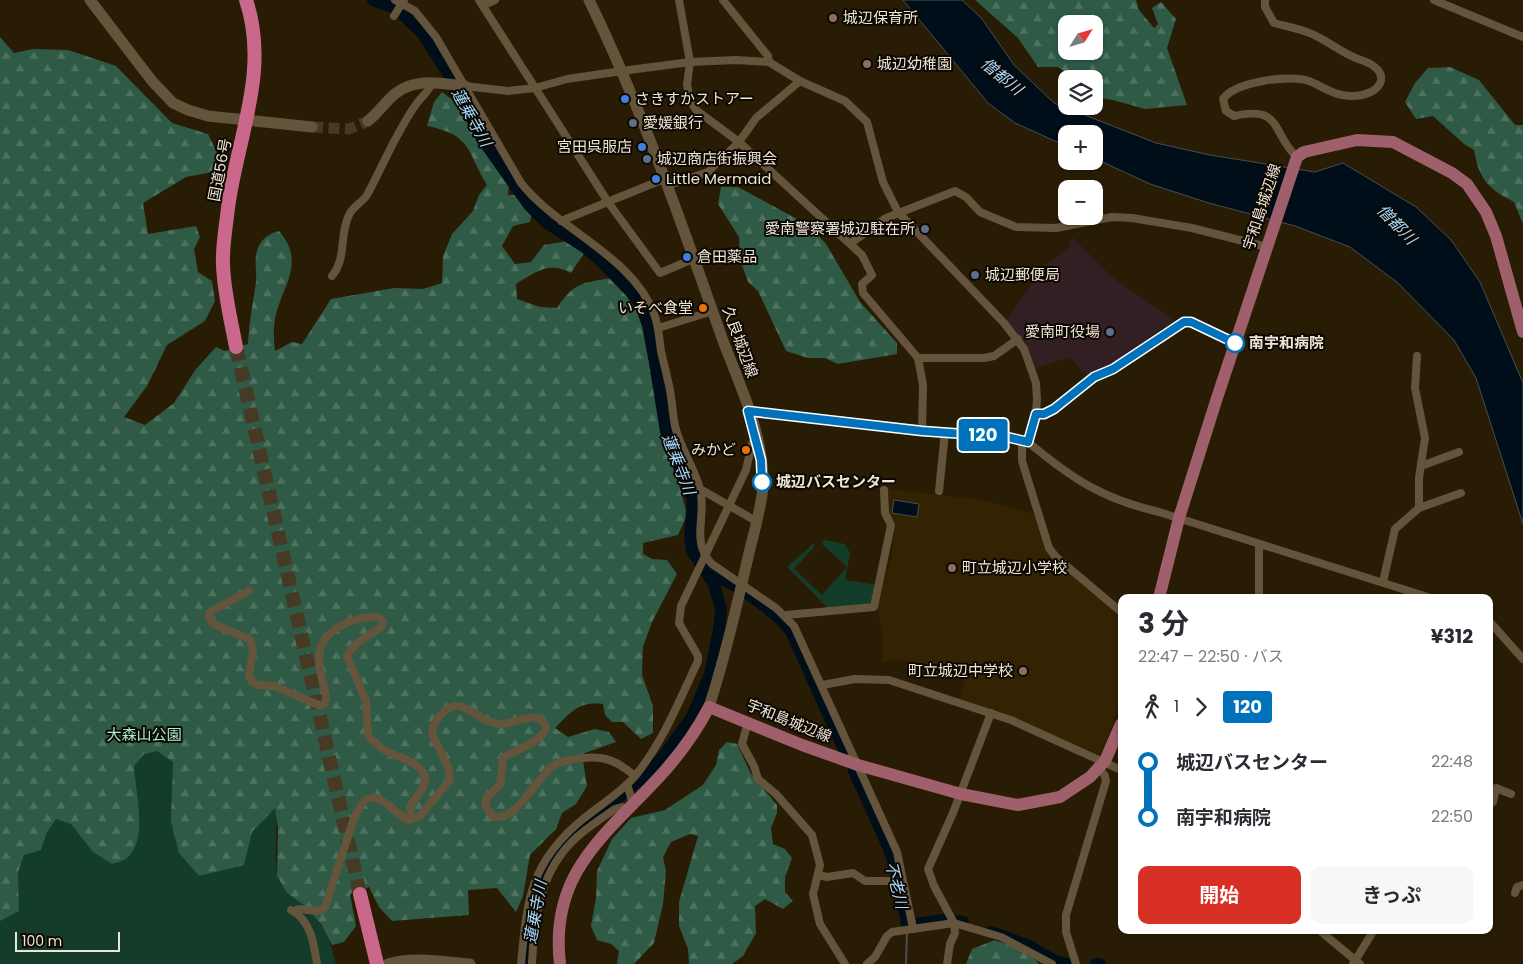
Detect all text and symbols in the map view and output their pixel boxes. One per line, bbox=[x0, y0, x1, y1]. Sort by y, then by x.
place label: 城辺保育所 bbox=[843, 7, 918, 28]
marker: 城辺保育所 bbox=[827, 12, 839, 24]
north arrow bbox=[1058, 15, 1102, 60]
map controls bbox=[1058, 15, 1103, 225]
water label: 僧都川 bbox=[976, 52, 1029, 102]
place label: 城辺幼稚園 bbox=[877, 53, 952, 74]
marker: 城辺幼稚園 bbox=[861, 58, 873, 70]
button: layers bbox=[1058, 70, 1103, 115]
water label: 蓮乗寺川 bbox=[446, 84, 498, 153]
place label: さきすかストアー bbox=[635, 88, 754, 109]
marker: さきすかストアー bbox=[619, 93, 631, 105]
place label: 愛媛銀行 bbox=[643, 112, 703, 133]
marker: 愛媛銀行 bbox=[627, 117, 639, 129]
button: + bbox=[1058, 125, 1103, 170]
place label: 宮田呉服店 bbox=[557, 136, 632, 157]
street label: 国道56号 bbox=[203, 137, 236, 203]
marker: 宮田呉服店 bbox=[636, 141, 648, 153]
place label: 城辺商店街振興会 bbox=[657, 148, 777, 169]
marker: 城辺商店街振興会 bbox=[641, 153, 653, 165]
street label: 宇和島城辺線 bbox=[1238, 161, 1285, 253]
place label: Little Mermaid bbox=[666, 168, 771, 189]
marker: Little Mermaid bbox=[650, 173, 662, 185]
button: − bbox=[1058, 180, 1103, 225]
water label: 僧都川 bbox=[1372, 199, 1423, 251]
place label: 愛南警察署城辺駐在所 bbox=[765, 218, 915, 239]
marker: 愛南警察署城辺駐在所 bbox=[919, 223, 931, 235]
place label: 倉田薬品 bbox=[697, 246, 757, 267]
marker: 倉田薬品 bbox=[681, 251, 693, 263]
place label: 城辺郵便局 bbox=[985, 264, 1060, 285]
marker: 城辺郵便局 bbox=[969, 269, 981, 281]
place label: いそべ食堂 bbox=[618, 297, 693, 318]
marker: いそべ食堂 bbox=[697, 302, 709, 314]
street label: 久良城辺線 bbox=[718, 303, 763, 381]
place label: 愛南町役場 bbox=[1025, 321, 1100, 342]
marker: 愛南町役場 bbox=[1104, 326, 1116, 338]
place label: 南宇和病院 bbox=[1249, 332, 1324, 353]
marker: 南宇和病院 bbox=[1225, 333, 1245, 353]
line badge: 120 bbox=[954, 419, 1012, 451]
text: 120 bbox=[969, 422, 997, 447]
water label: 蓮乗寺川 bbox=[656, 430, 701, 500]
place label: みかど bbox=[691, 439, 736, 460]
marker: みかど bbox=[740, 444, 752, 456]
place label: 城辺バスセンター bbox=[776, 471, 896, 492]
marker: 城辺バスセンター bbox=[752, 472, 772, 492]
place label: 町立城辺小学校 bbox=[962, 557, 1067, 578]
marker: 町立城辺小学校 bbox=[946, 562, 958, 574]
text: 3 分 bbox=[1138, 604, 1189, 643]
text: ¥312 bbox=[1431, 623, 1473, 650]
text: 22:47 – 22:50 · バス bbox=[1138, 645, 1284, 668]
place label: 町立城辺中学校 bbox=[908, 660, 1013, 681]
marker: 町立城辺中学校 bbox=[1017, 665, 1029, 677]
icon: walk bbox=[1138, 693, 1166, 721]
icon: forward bbox=[1187, 693, 1215, 721]
street label: 宇和島城辺線 bbox=[744, 694, 835, 747]
text: 120 bbox=[1233, 694, 1262, 719]
text: 1 bbox=[1174, 695, 1179, 718]
park label: 大森山公園 bbox=[106, 724, 182, 745]
text: 城辺バスセンター bbox=[1176, 749, 1328, 776]
text: 22:48 bbox=[1431, 750, 1473, 773]
text: 南宇和病院 bbox=[1176, 804, 1271, 831]
text: 22:50 bbox=[1431, 805, 1473, 828]
water label: 不老川 bbox=[880, 859, 914, 913]
button: 開始 bbox=[1138, 866, 1301, 924]
button: きっぷ bbox=[1311, 866, 1473, 924]
water label: 蓮乗寺川 bbox=[519, 877, 553, 946]
scale bar bbox=[15, 929, 120, 952]
text: 100 m bbox=[22, 931, 62, 951]

